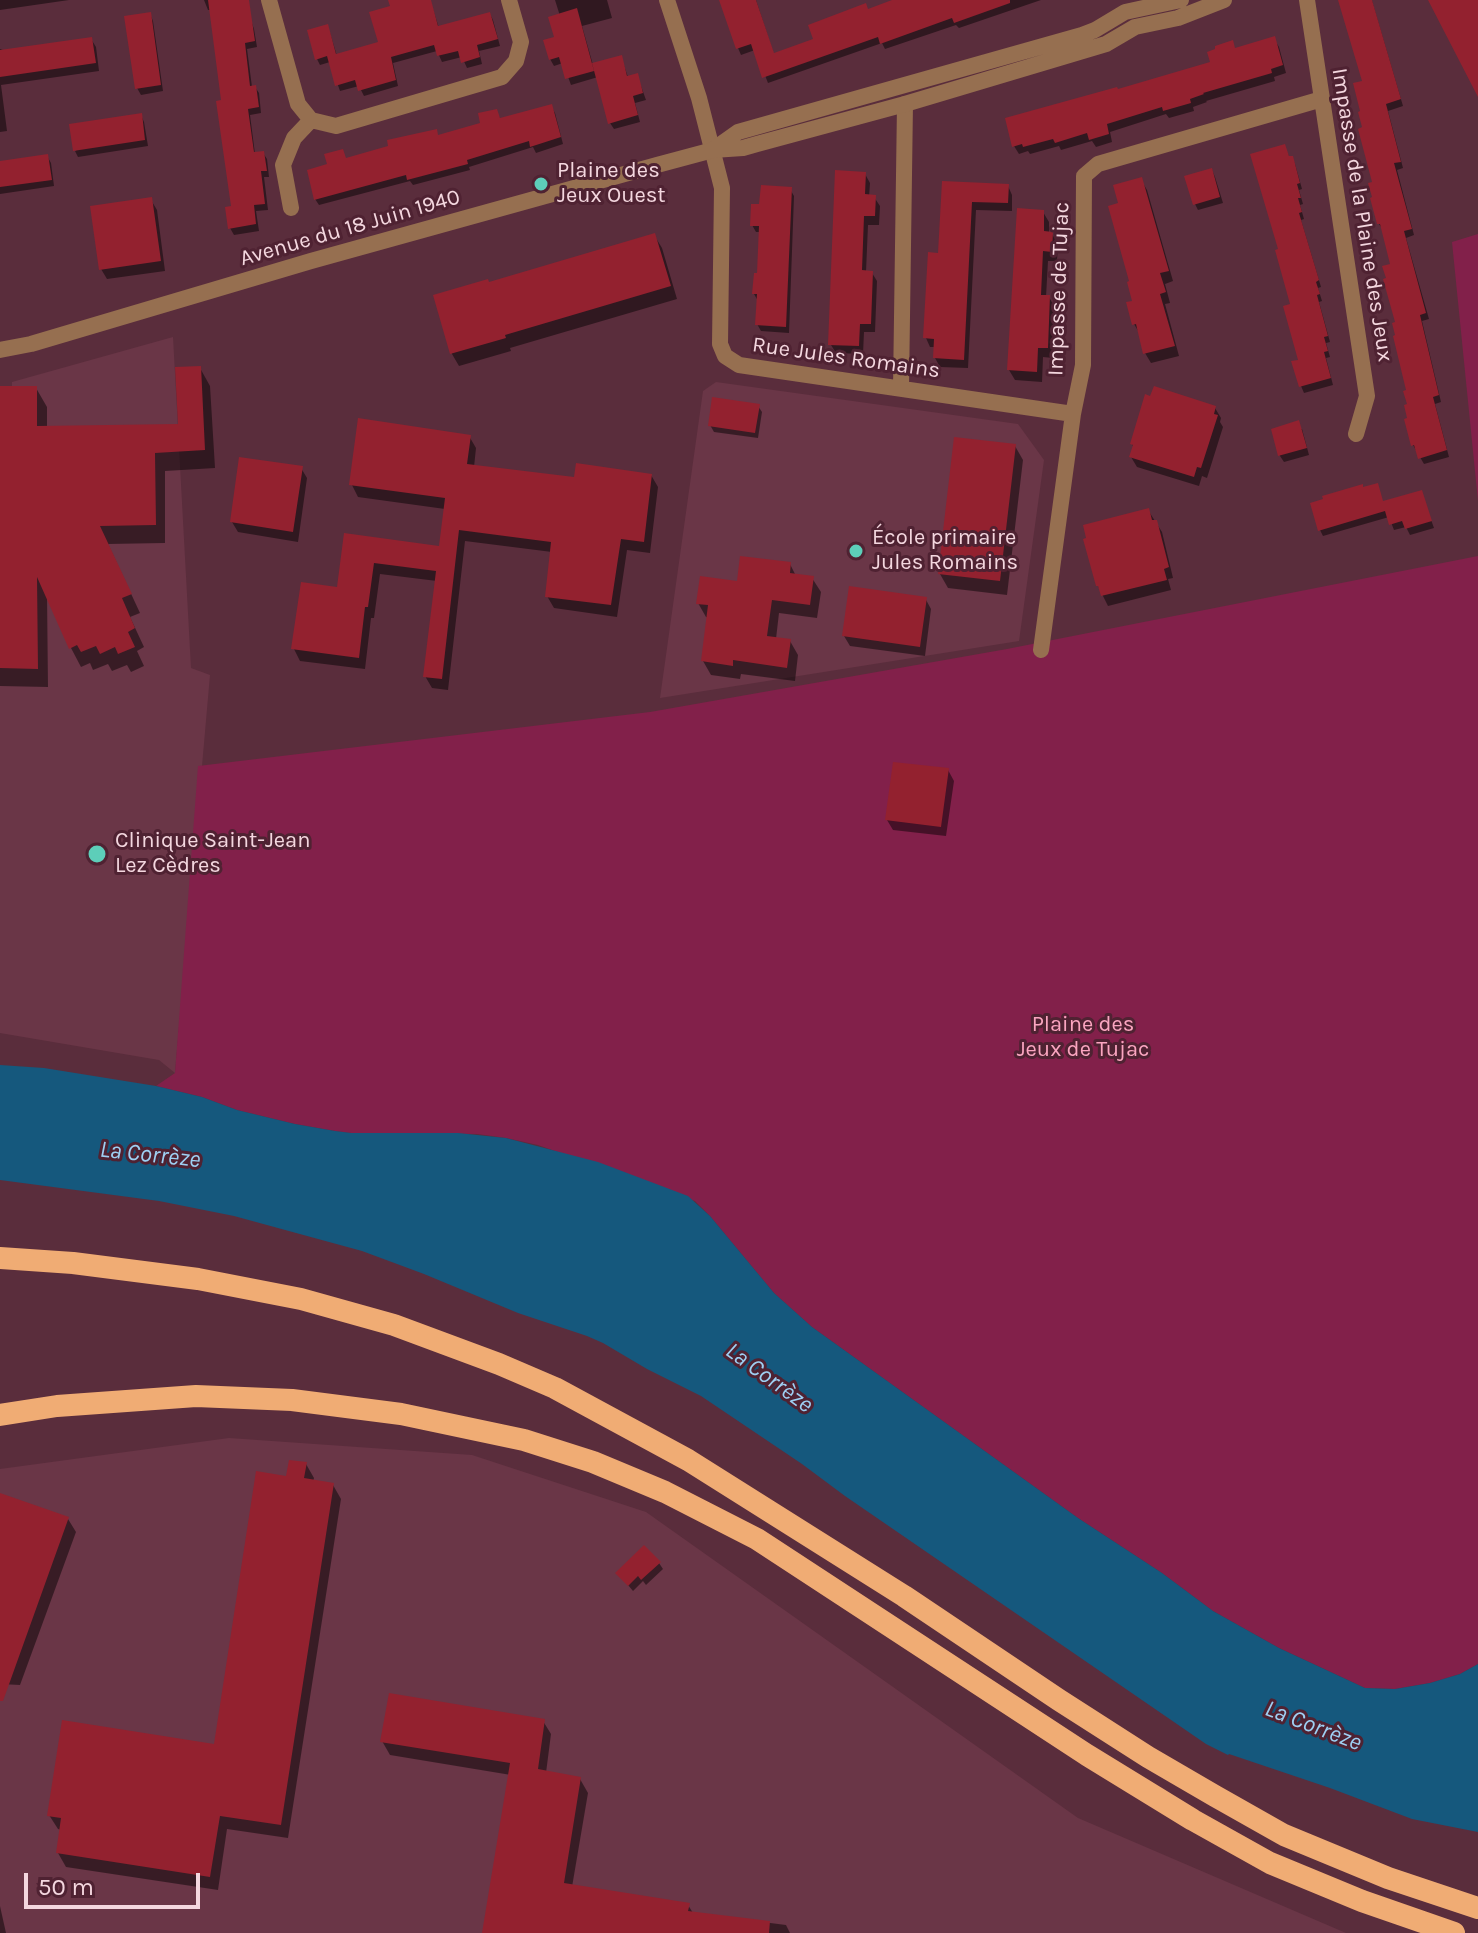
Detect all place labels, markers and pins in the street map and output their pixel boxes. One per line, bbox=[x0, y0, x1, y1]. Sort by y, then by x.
place label: Plaine des Jeux Ouest bbox=[557, 158, 666, 210]
marker: Plaine des Jeux Ouest bbox=[532, 175, 550, 193]
place label: École primaire Jules Romains bbox=[872, 525, 1018, 576]
marker: École primaire Jules Romains bbox=[847, 542, 865, 560]
place label: Clinique Saint-Jean Lez Cèdres bbox=[115, 828, 310, 880]
marker: Clinique Saint-Jean Lez Cèdres bbox=[86, 843, 108, 865]

